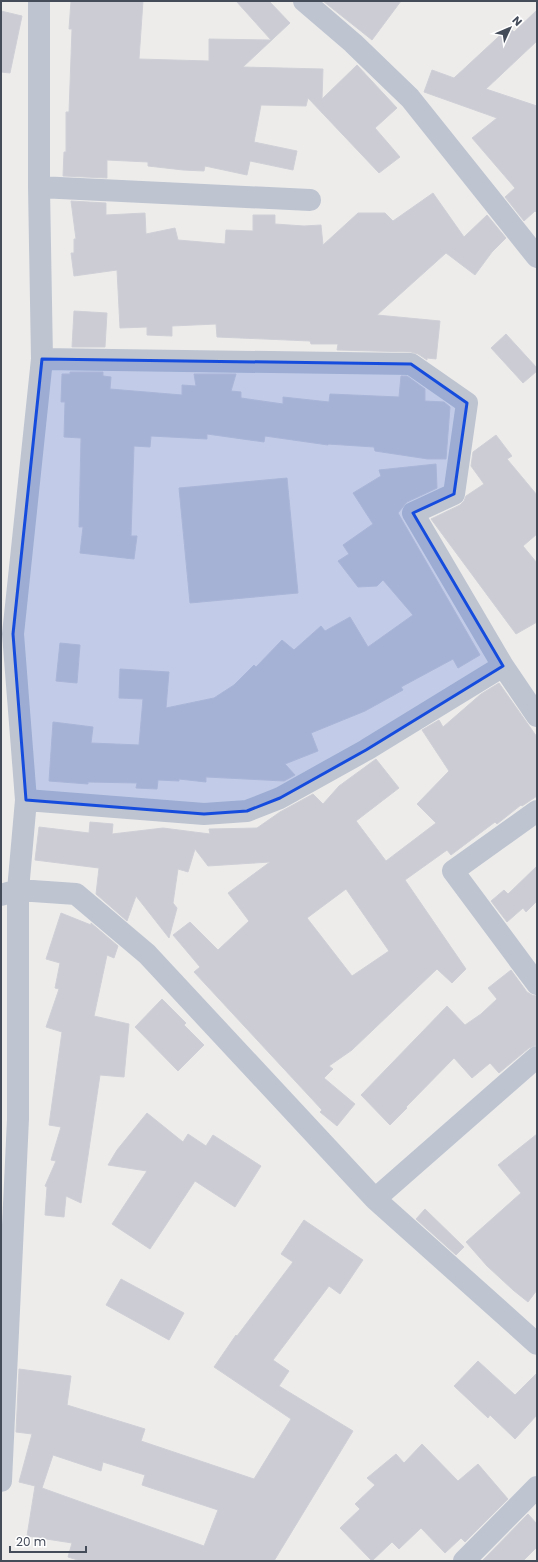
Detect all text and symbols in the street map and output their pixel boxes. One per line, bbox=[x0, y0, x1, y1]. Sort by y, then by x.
north arrow bbox=[490, 8, 530, 48]
text: N bbox=[509, 13, 526, 30]
scale bar bbox=[10, 1528, 86, 1554]
text: 20 m bbox=[16, 1533, 46, 1550]

